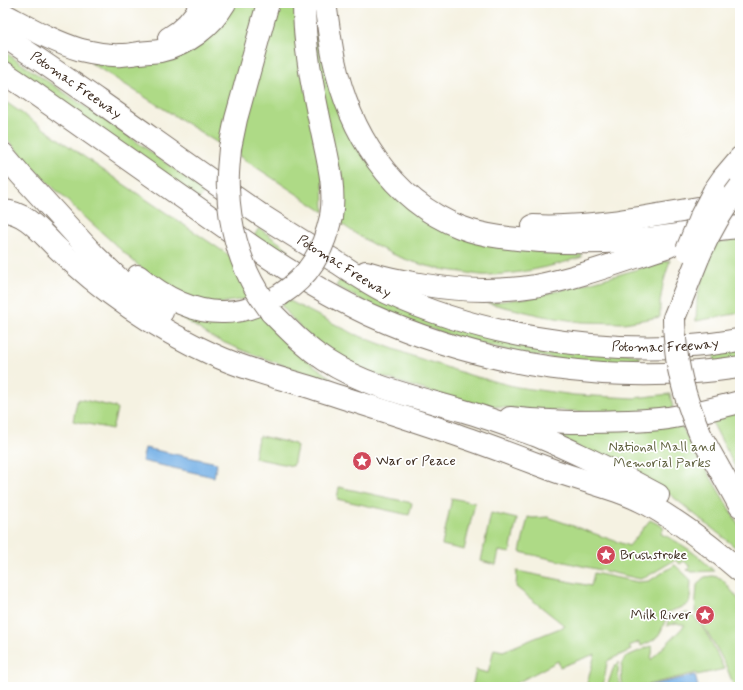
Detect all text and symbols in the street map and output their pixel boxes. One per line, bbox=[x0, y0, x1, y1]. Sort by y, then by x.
street label: Potomac Freeway bbox=[27, 47, 125, 123]
street label: Potomac Freeway bbox=[294, 231, 394, 302]
street label: Potomac Freeway bbox=[611, 334, 720, 357]
park label: National Mall and Memorial Parks bbox=[608, 438, 716, 472]
place icon: War or Peace bbox=[351, 450, 373, 472]
place label: War or Peace bbox=[376, 452, 456, 470]
place icon: Brushstroke bbox=[595, 544, 617, 566]
place label: Brushstroke bbox=[620, 546, 687, 564]
place icon: Milk River bbox=[694, 604, 716, 626]
place label: Milk River bbox=[630, 606, 691, 624]

